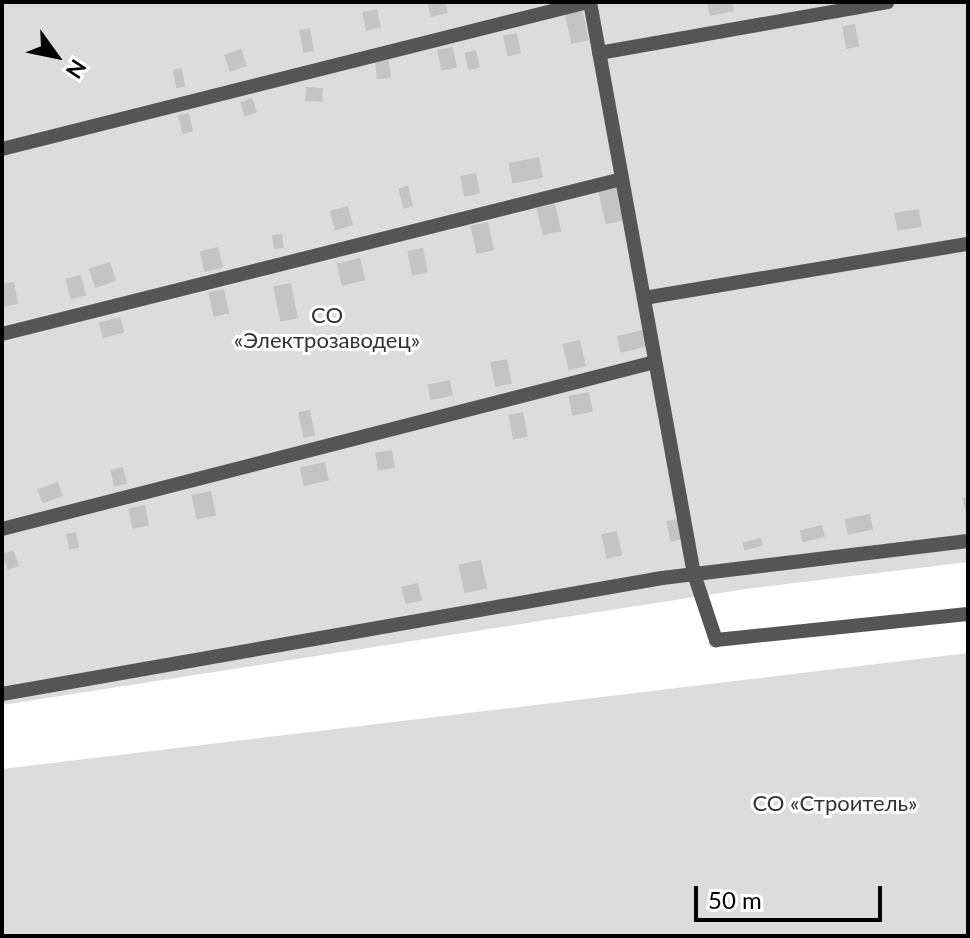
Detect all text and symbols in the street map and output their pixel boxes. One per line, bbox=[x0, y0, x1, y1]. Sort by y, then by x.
north arrow bbox=[16, 16, 96, 96]
text: N bbox=[61, 55, 92, 84]
park label: СО «Электрозаводец» bbox=[234, 301, 420, 352]
park label: СО «Строитель» bbox=[752, 790, 918, 816]
scale bar bbox=[698, 870, 886, 920]
text: 50 m bbox=[708, 885, 762, 914]

